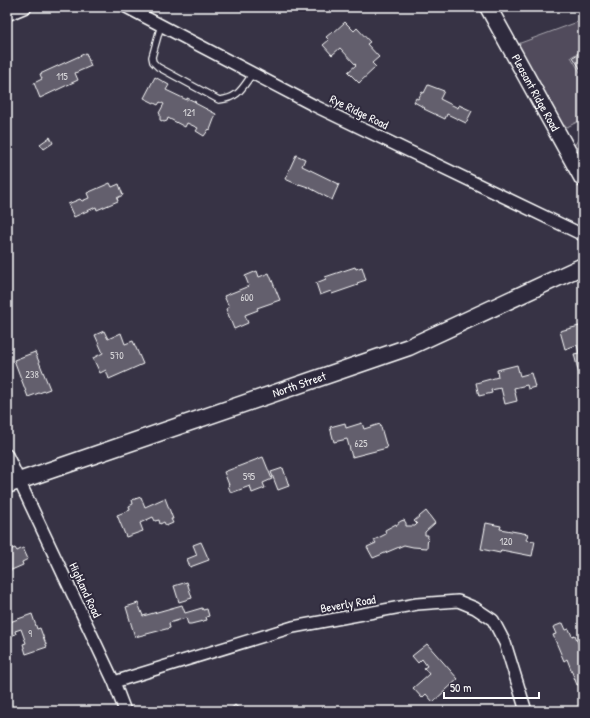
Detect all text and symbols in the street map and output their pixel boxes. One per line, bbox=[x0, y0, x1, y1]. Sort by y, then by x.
street label: Pleasant Ridge Road bbox=[508, 51, 564, 134]
house number: 115 bbox=[56, 70, 69, 83]
street label: Rye Ridge Road bbox=[327, 90, 392, 133]
house number: 121 bbox=[183, 106, 195, 119]
house number: 600 bbox=[241, 291, 254, 304]
house number: 570 bbox=[110, 349, 124, 362]
street label: North Street bbox=[270, 367, 329, 401]
house number: 238 bbox=[25, 368, 39, 381]
house number: 625 bbox=[355, 437, 368, 450]
house number: 595 bbox=[243, 470, 256, 483]
house number: 120 bbox=[500, 535, 513, 548]
street label: Highland Road bbox=[65, 559, 106, 620]
street label: Beverly Road bbox=[319, 590, 377, 617]
house number: 9 bbox=[28, 627, 32, 640]
scale bar bbox=[444, 674, 539, 700]
text: 50 m bbox=[450, 679, 471, 696]

